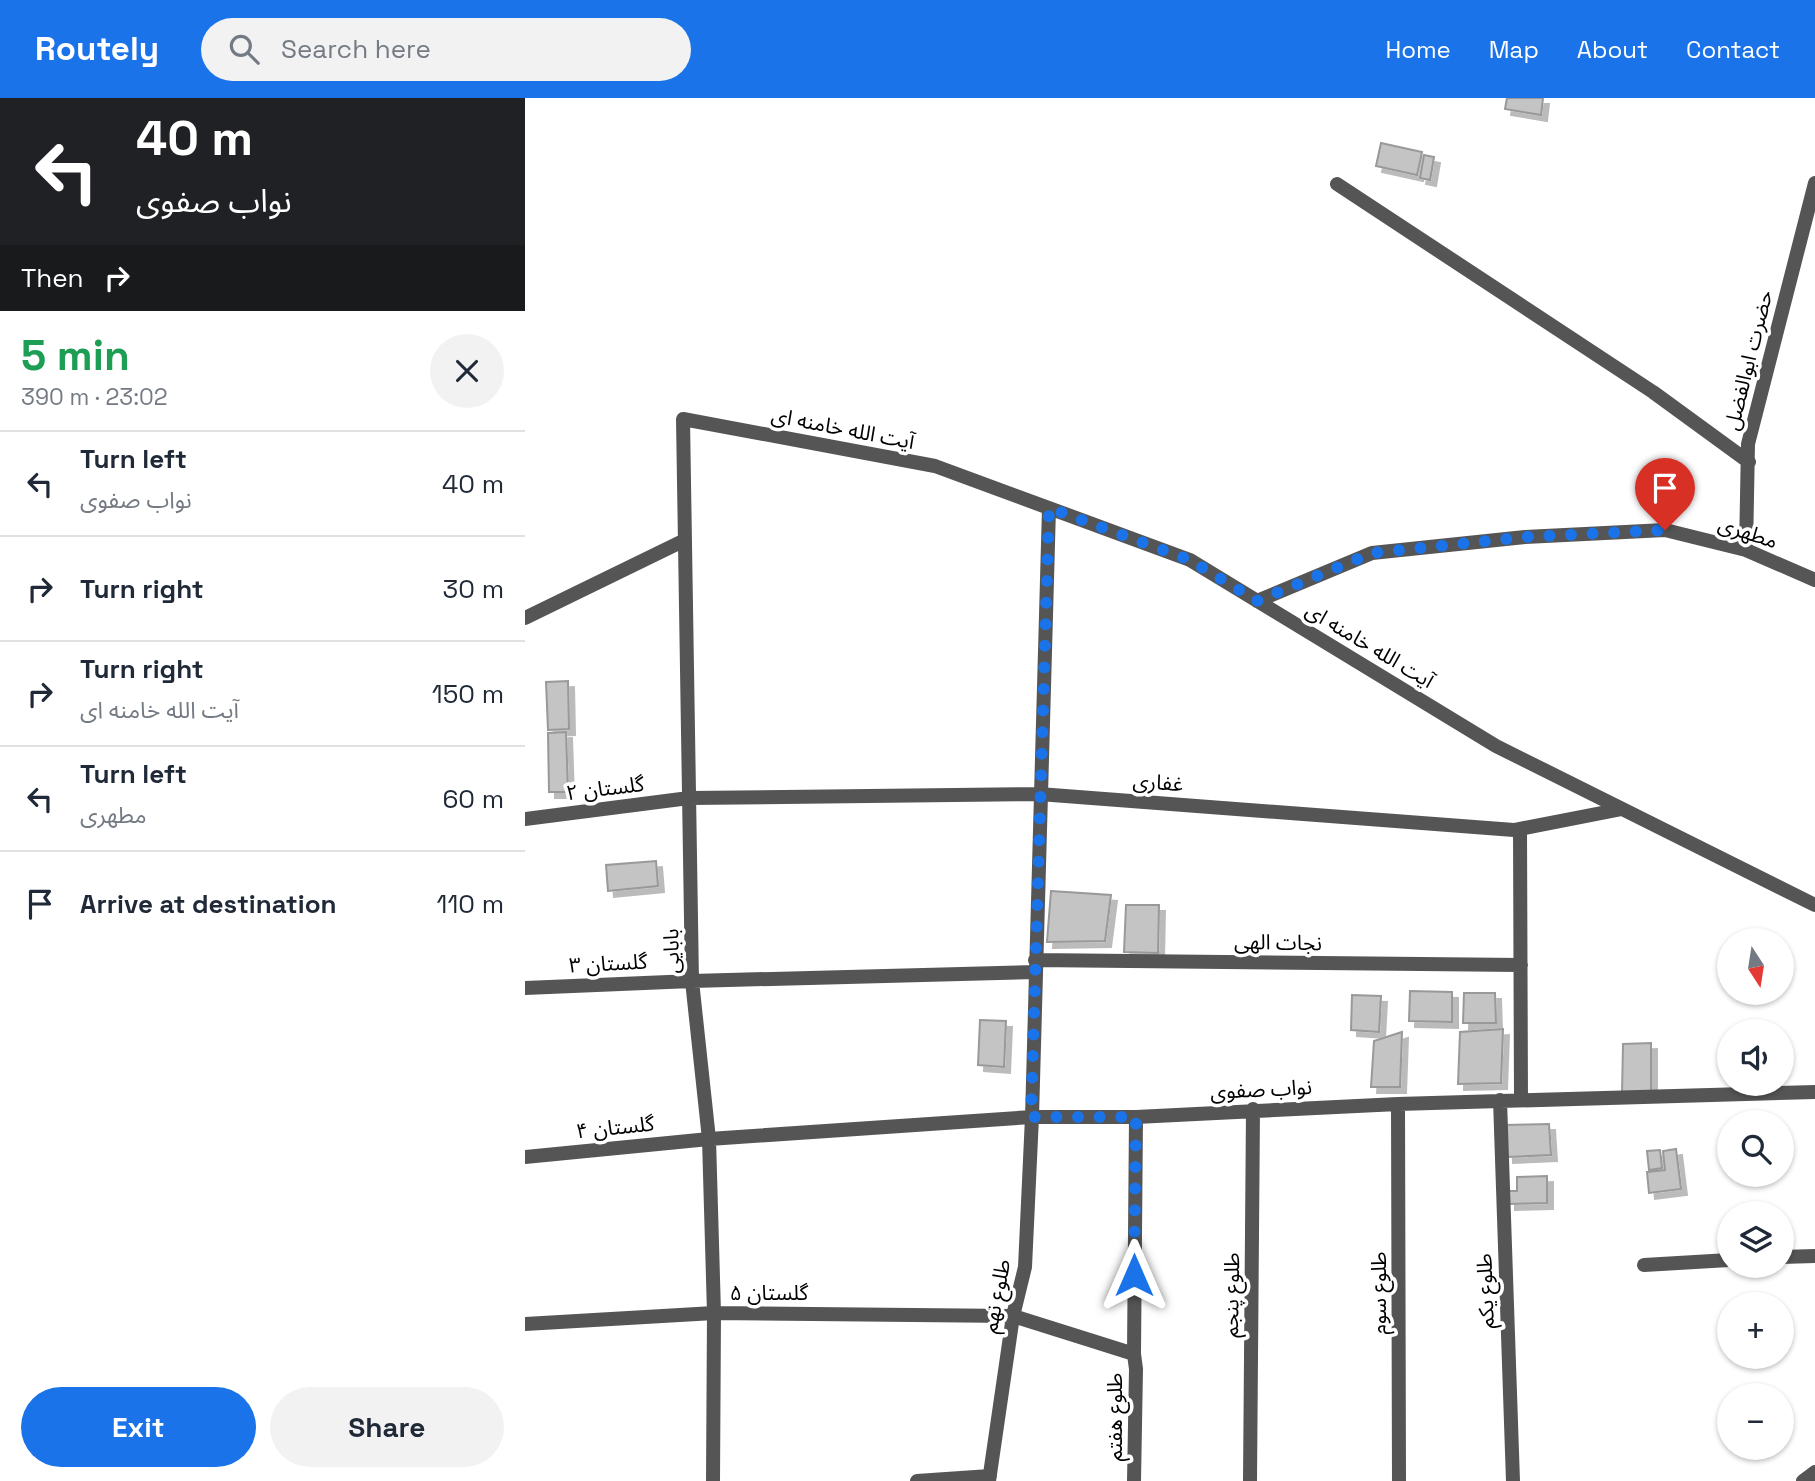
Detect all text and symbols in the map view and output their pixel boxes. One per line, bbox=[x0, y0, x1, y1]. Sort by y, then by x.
search box bbox=[201, 18, 691, 81]
text: Routely bbox=[35, 28, 159, 70]
icon: search bbox=[225, 30, 263, 68]
text: Search here bbox=[281, 32, 431, 66]
text: Home bbox=[1385, 34, 1451, 65]
text: Map bbox=[1489, 34, 1539, 65]
text: About bbox=[1577, 34, 1648, 65]
text: Contact bbox=[1686, 34, 1780, 65]
text: 40 m bbox=[136, 107, 253, 169]
icon: left bbox=[21, 126, 112, 217]
text: نواب صفوی bbox=[136, 181, 292, 221]
icon: right bbox=[98, 259, 136, 297]
text: Then bbox=[21, 261, 84, 295]
street label: حضرت ابوالفضل bbox=[1718, 287, 1778, 433]
text: 5 min bbox=[21, 329, 130, 382]
button: close bbox=[430, 334, 504, 408]
text: 390 m · 23:02 bbox=[21, 382, 168, 412]
street label: آیت الله خامنه ای bbox=[769, 401, 918, 455]
text: Turn left bbox=[80, 442, 187, 476]
pin bbox=[1635, 458, 1695, 530]
icon: left bbox=[21, 465, 59, 503]
text: 40 m bbox=[442, 467, 504, 501]
icon: arrive bbox=[1646, 469, 1684, 507]
text: نواب صفوی bbox=[80, 485, 192, 515]
street label: مطهری bbox=[1715, 510, 1781, 554]
icon: right bbox=[21, 570, 59, 608]
text: Turn right bbox=[80, 572, 204, 606]
text: 30 m bbox=[443, 572, 504, 606]
street label: آیت الله خامنه ای bbox=[1301, 596, 1440, 694]
text: Turn right bbox=[80, 652, 204, 686]
icon: right bbox=[21, 675, 59, 713]
text: 150 m bbox=[432, 677, 504, 711]
text: آیت الله خامنه ای bbox=[80, 695, 239, 725]
text: Turn left bbox=[80, 757, 187, 791]
street label: غفاری bbox=[1132, 767, 1184, 797]
street label: گلستان ۲ bbox=[564, 770, 646, 806]
icon: left bbox=[21, 780, 59, 818]
text: 60 m bbox=[442, 782, 504, 816]
text: مطهری bbox=[80, 800, 147, 830]
icon: arrive bbox=[21, 885, 59, 923]
text: Arrive at destination bbox=[80, 887, 337, 921]
text: 110 m bbox=[437, 887, 504, 921]
street label: بابایی bbox=[657, 928, 685, 974]
street label: نجات الهی bbox=[1234, 928, 1322, 956]
north arrow bbox=[1717, 928, 1794, 1004]
map controls bbox=[1717, 928, 1794, 1460]
street label: گلستان ۳ bbox=[568, 947, 648, 979]
button: sound bbox=[1717, 1019, 1794, 1096]
street label: نواب صفوی bbox=[1209, 1073, 1313, 1105]
street label: گلستان ۴ bbox=[575, 1109, 656, 1145]
button: search bbox=[1717, 1110, 1794, 1187]
button: layers bbox=[1717, 1201, 1794, 1278]
position arrow bbox=[1097, 1238, 1171, 1312]
street label: طلوع سوم bbox=[1365, 1251, 1395, 1335]
street label: طلوع پنجم bbox=[1217, 1252, 1247, 1338]
street label: طلوع یکم bbox=[1470, 1253, 1502, 1329]
street label: طلوع نهم bbox=[976, 1257, 1018, 1336]
street label: گلستان ۵ bbox=[730, 1279, 809, 1306]
button: + bbox=[1717, 1292, 1794, 1369]
street label: طلوع هفتم bbox=[1101, 1373, 1130, 1461]
button: − bbox=[1717, 1383, 1794, 1460]
button: Exit bbox=[21, 1387, 256, 1467]
button: Share bbox=[270, 1387, 504, 1467]

